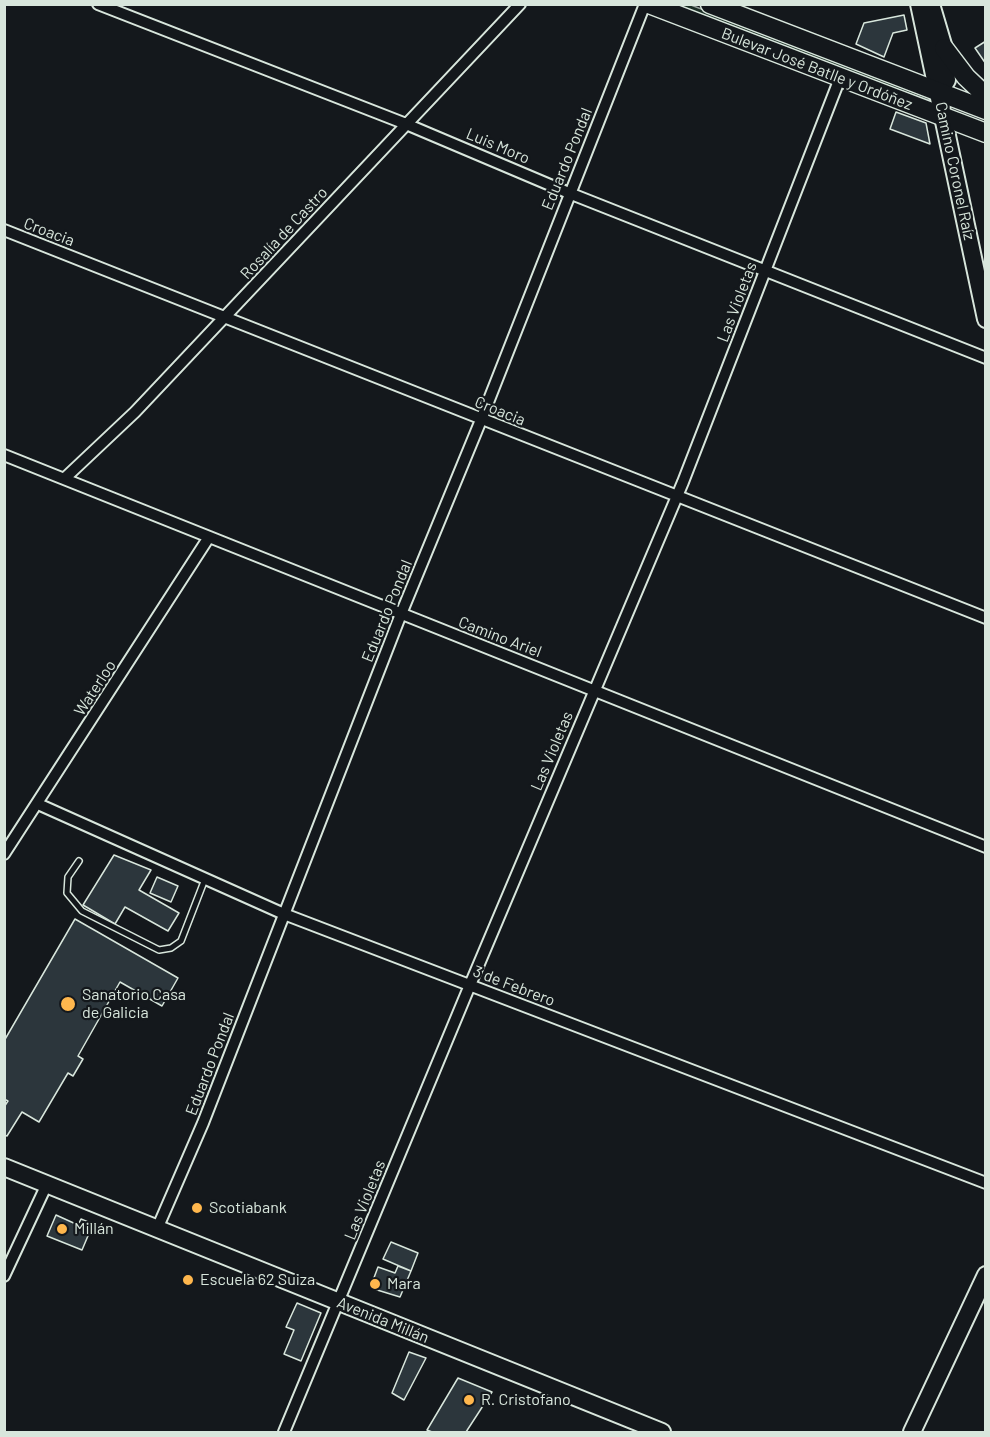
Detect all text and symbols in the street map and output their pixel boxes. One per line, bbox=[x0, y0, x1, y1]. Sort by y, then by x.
street label: Bulevar José Batlle y Ordóñez bbox=[719, 24, 915, 114]
street label: Camino Coronel Raíz bbox=[931, 100, 979, 242]
street label: Eduardo Pondal bbox=[538, 105, 596, 213]
street label: Luis Moro bbox=[463, 124, 533, 168]
street label: Rosalía de Castro bbox=[236, 183, 332, 283]
street label: Croacia bbox=[21, 214, 77, 250]
street label: Las Violetas bbox=[713, 259, 761, 345]
street label: Croacia bbox=[472, 392, 528, 430]
street label: Eduardo Pondal bbox=[358, 557, 416, 665]
street label: Camino Ariel bbox=[456, 612, 544, 662]
street label: Waterloo bbox=[70, 657, 120, 719]
street label: Las Violetas bbox=[527, 709, 577, 793]
street label: 3 de Febrero bbox=[470, 962, 558, 1010]
place label: Sanatorio Casa de Galicia bbox=[82, 985, 186, 1023]
marker: Sanatorio Casa de Galicia bbox=[59, 995, 77, 1013]
street label: Eduardo Pondal bbox=[182, 1010, 238, 1118]
street label: Las Violetas bbox=[340, 1157, 390, 1243]
place label: Scotiabank bbox=[209, 1198, 287, 1218]
marker: Scotiabank bbox=[190, 1201, 204, 1215]
place label: Millán bbox=[74, 1219, 114, 1239]
marker: Millán bbox=[55, 1222, 69, 1236]
place label: Escuela 62 Suiza bbox=[200, 1270, 315, 1290]
marker: Escuela 62 Suiza bbox=[181, 1273, 195, 1287]
place label: Mara bbox=[387, 1274, 421, 1294]
marker: Mara bbox=[368, 1277, 382, 1291]
street label: Avenida Millán bbox=[334, 1293, 432, 1347]
place label: R. Cristofano bbox=[481, 1390, 571, 1410]
marker: R. Cristofano bbox=[462, 1393, 476, 1407]

